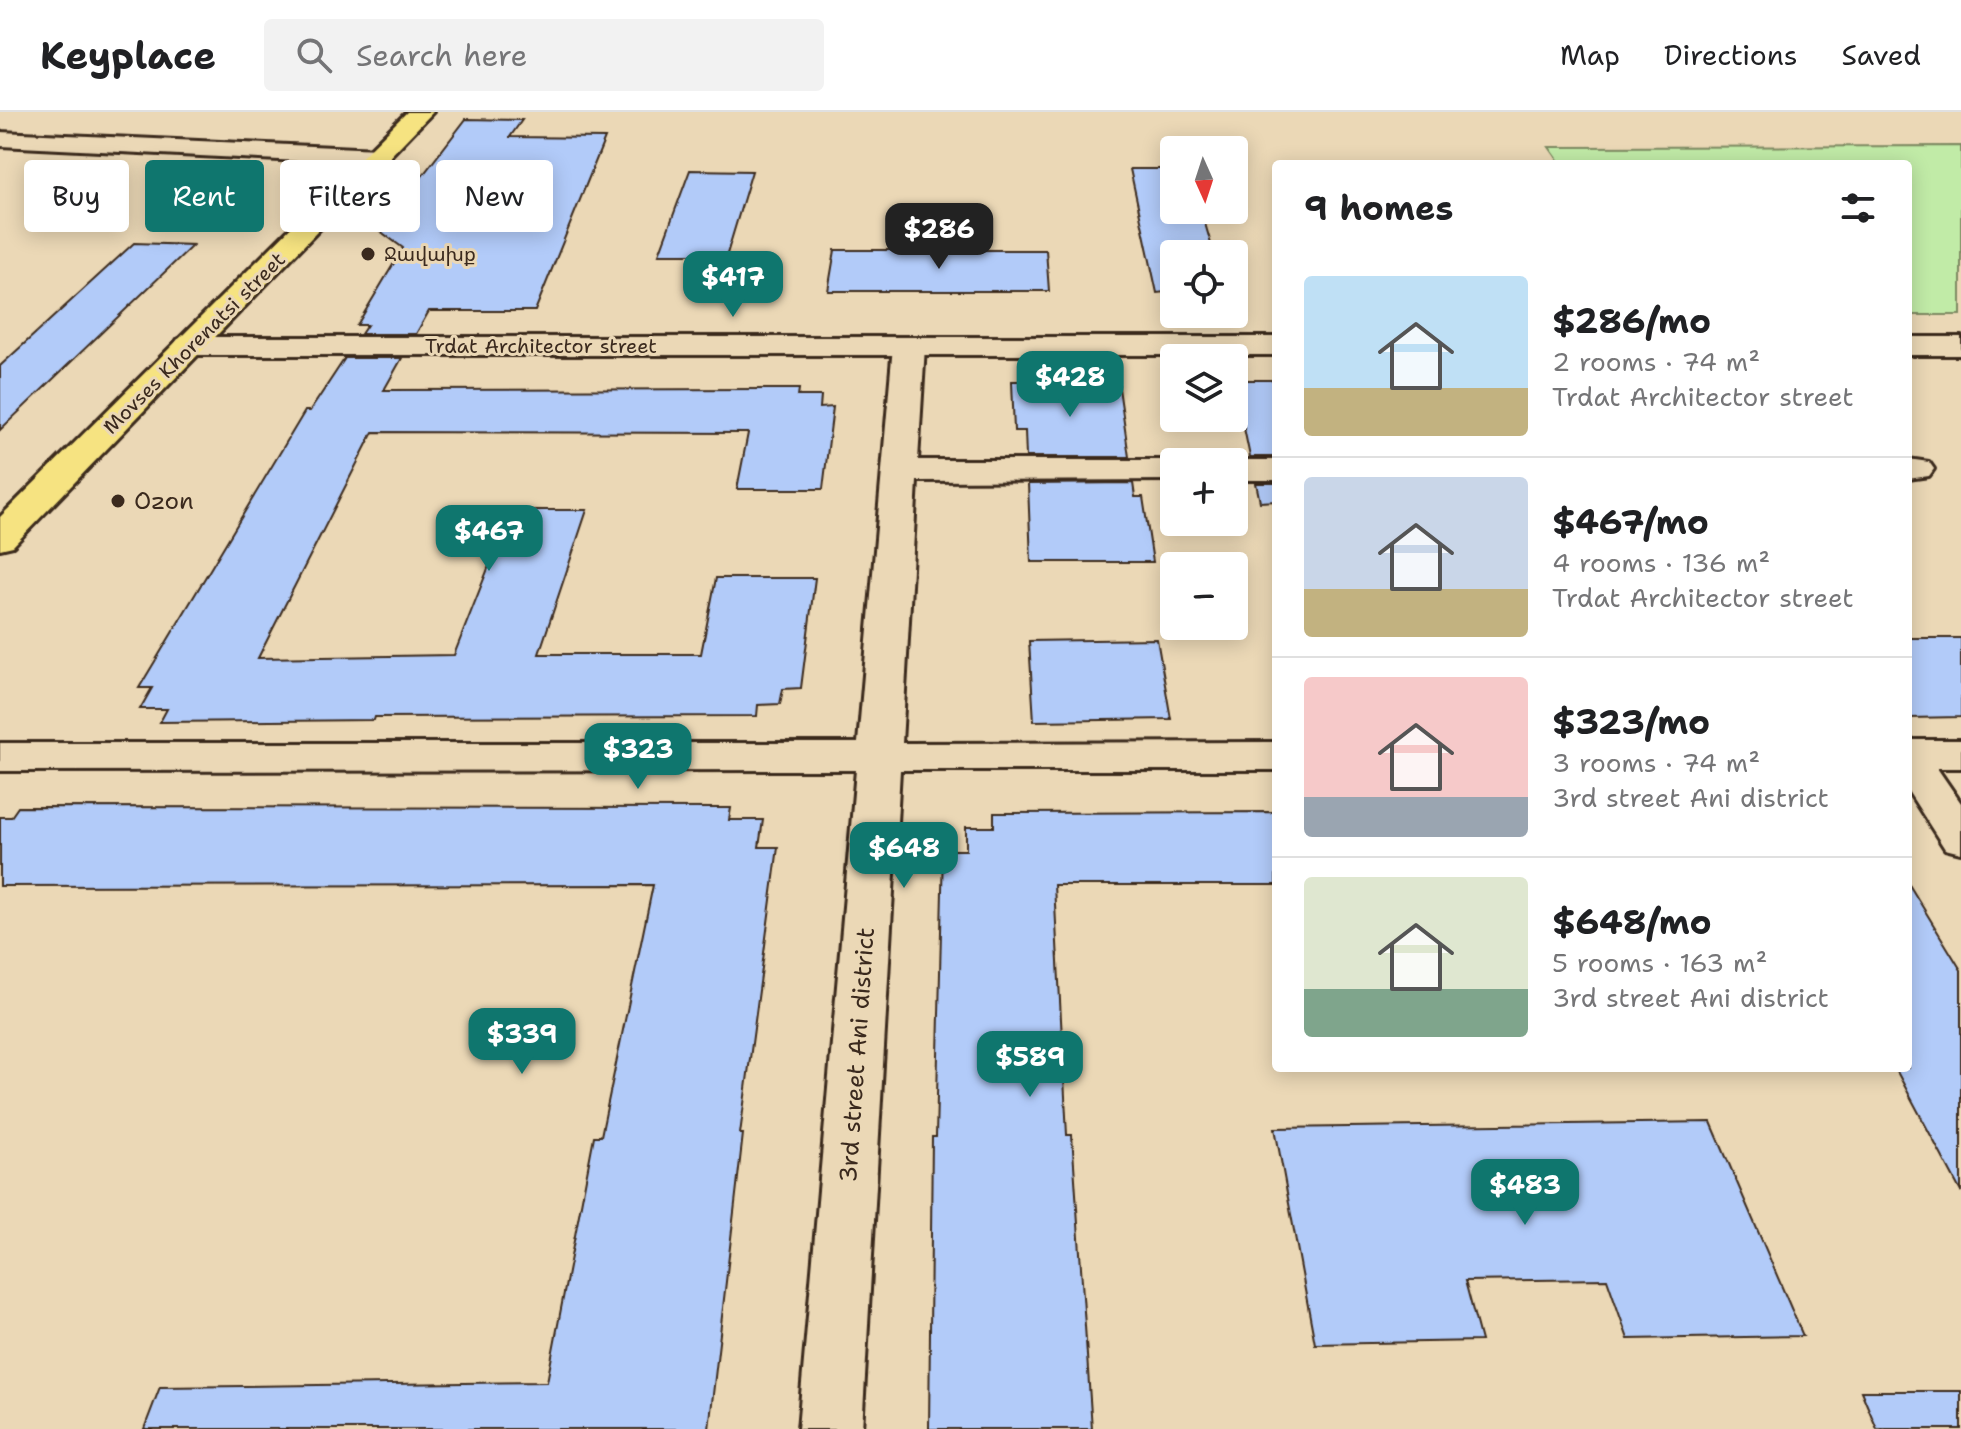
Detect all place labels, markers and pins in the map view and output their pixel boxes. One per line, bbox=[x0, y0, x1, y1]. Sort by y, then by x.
pin: $286 bbox=[892, 203, 986, 271]
place label: Ջավախք bbox=[384, 241, 476, 267]
marker: Ջավախք bbox=[359, 245, 377, 263]
pin: $417 bbox=[686, 251, 780, 319]
pin: $428 bbox=[1023, 351, 1117, 419]
place label: Ozon bbox=[134, 485, 194, 517]
marker: Ozon bbox=[109, 492, 127, 510]
pin: $467 bbox=[442, 505, 536, 573]
pin: $323 bbox=[591, 723, 685, 791]
pin: $648 bbox=[857, 822, 951, 890]
pin: $339 bbox=[475, 1008, 569, 1076]
pin: $589 bbox=[983, 1031, 1077, 1099]
pin: $483 bbox=[1478, 1159, 1572, 1227]

